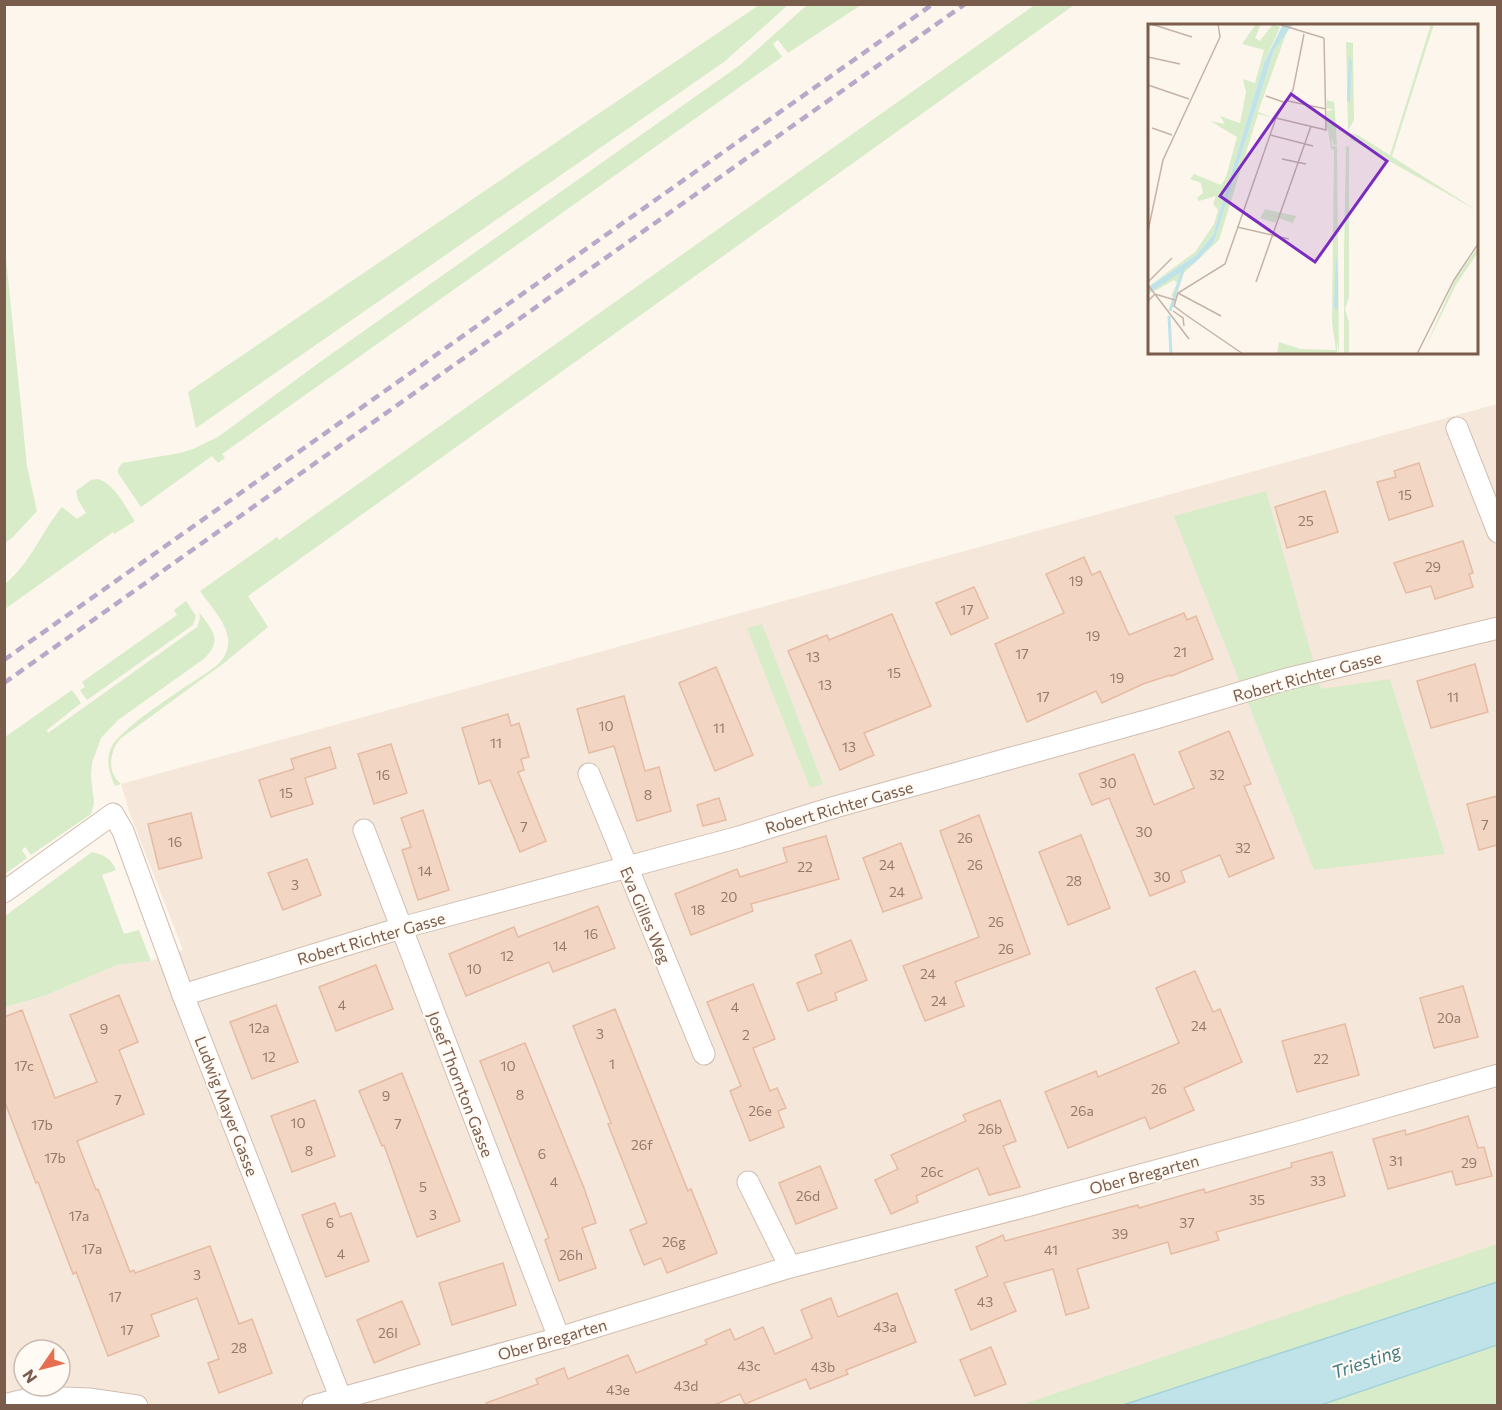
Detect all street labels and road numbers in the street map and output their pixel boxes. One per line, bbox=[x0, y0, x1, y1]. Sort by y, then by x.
street label: Robert Richter Gasse bbox=[1231, 647, 1383, 705]
street label: Robert Richter Gasse bbox=[763, 777, 915, 837]
street label: Eva Gilles Weg bbox=[617, 864, 675, 967]
street label: Robert Richter Gasse bbox=[295, 908, 447, 968]
street label: Josef Thornton Gasse bbox=[424, 1008, 498, 1160]
street label: Ludwig Mayer Gasse bbox=[192, 1033, 262, 1179]
street label: Ober Bregarten bbox=[1087, 1150, 1201, 1198]
street label: Ober Bregarten bbox=[495, 1314, 609, 1364]

